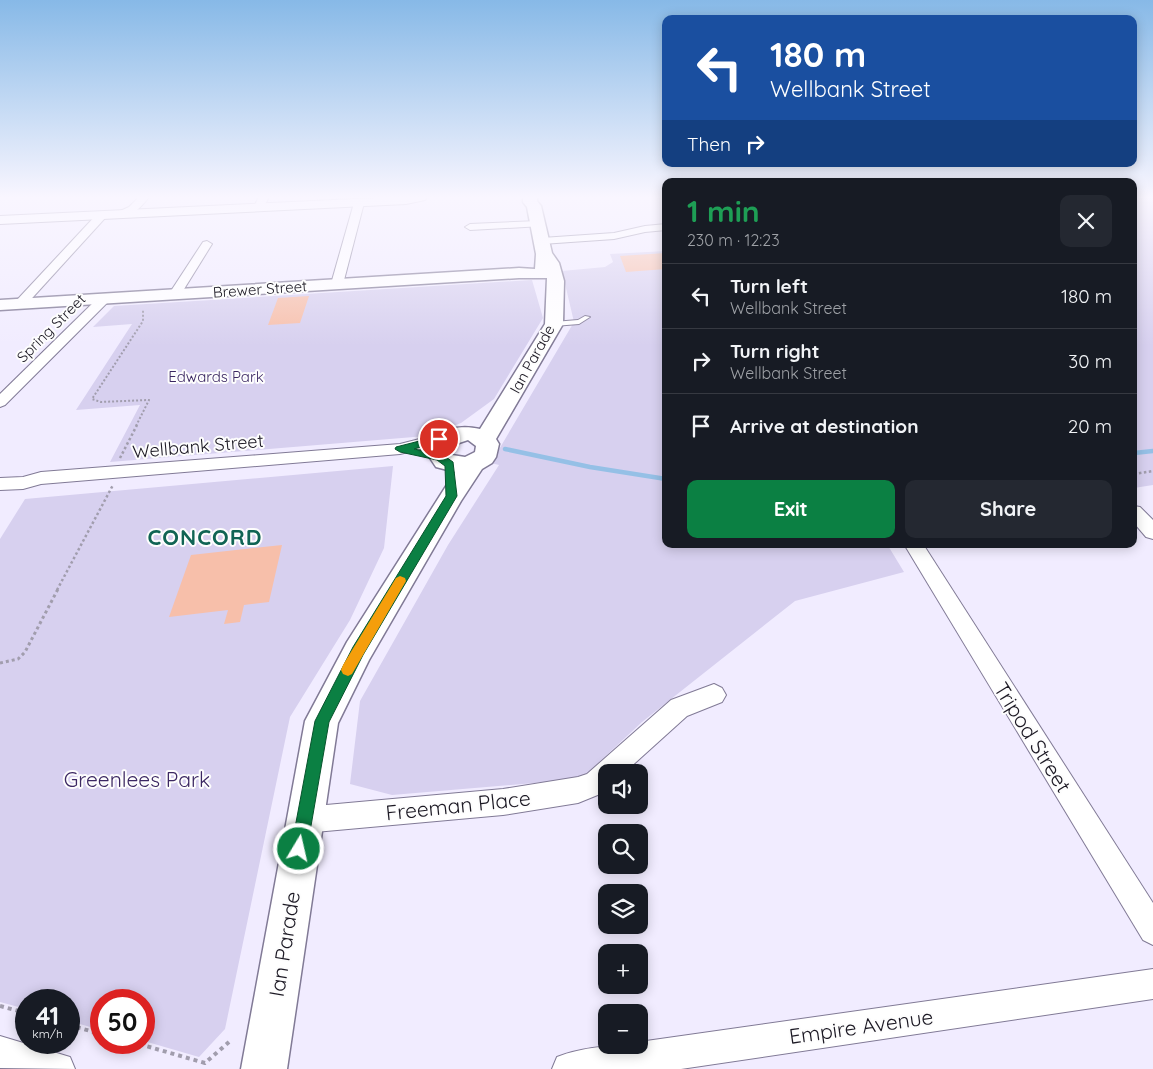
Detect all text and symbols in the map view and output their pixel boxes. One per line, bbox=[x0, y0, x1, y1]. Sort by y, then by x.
text: 180 m bbox=[770, 32, 866, 76]
icon: left bbox=[687, 35, 752, 100]
text: Wellbank Street bbox=[770, 75, 931, 103]
icon: right bbox=[741, 130, 769, 158]
text: Then bbox=[687, 132, 731, 156]
text: 1 min bbox=[687, 192, 760, 230]
button: close bbox=[1060, 195, 1112, 247]
text: 230 m · 12:23 bbox=[687, 230, 780, 250]
text: Turn left bbox=[730, 274, 808, 298]
street label: Brewer Street bbox=[212, 276, 308, 302]
icon: left bbox=[687, 282, 715, 310]
text: 180 m bbox=[1061, 284, 1112, 308]
street label: Spring Street bbox=[13, 290, 89, 366]
text: Wellbank Street bbox=[730, 298, 847, 318]
street label: Ian Parade bbox=[505, 321, 559, 397]
text: Turn right bbox=[730, 339, 819, 363]
icon: right bbox=[687, 347, 715, 375]
text: 30 m bbox=[1068, 349, 1112, 373]
text: Wellbank Street bbox=[730, 363, 847, 383]
park label: Edwards Park bbox=[168, 367, 264, 386]
icon: arrive bbox=[687, 412, 715, 440]
text: Arrive at destination bbox=[730, 414, 919, 438]
text: 20 m bbox=[1068, 414, 1112, 438]
pin bbox=[418, 418, 460, 460]
icon: arrive bbox=[425, 425, 453, 453]
street label: Wellbank Street bbox=[131, 429, 265, 463]
button: Exit bbox=[687, 480, 895, 538]
button: Share bbox=[905, 480, 1112, 538]
district label: CONCORD bbox=[148, 523, 263, 551]
street label: Tripod Street bbox=[989, 677, 1077, 797]
map controls bbox=[598, 764, 648, 1054]
button: sound bbox=[598, 764, 648, 814]
park label: Greenlees Park bbox=[64, 766, 210, 792]
street label: Freeman Place bbox=[384, 784, 532, 826]
position arrow bbox=[272, 822, 324, 874]
button: search bbox=[598, 824, 648, 874]
button: layers bbox=[598, 884, 648, 934]
street label: Ian Parade bbox=[263, 890, 305, 998]
button: + bbox=[598, 944, 648, 994]
speed limit sign: 50 bbox=[90, 989, 155, 1054]
text: 41 bbox=[36, 1000, 59, 1031]
street label: Empire Avenue bbox=[787, 1003, 935, 1049]
button: − bbox=[598, 1004, 648, 1054]
text: km/h bbox=[32, 1026, 63, 1041]

